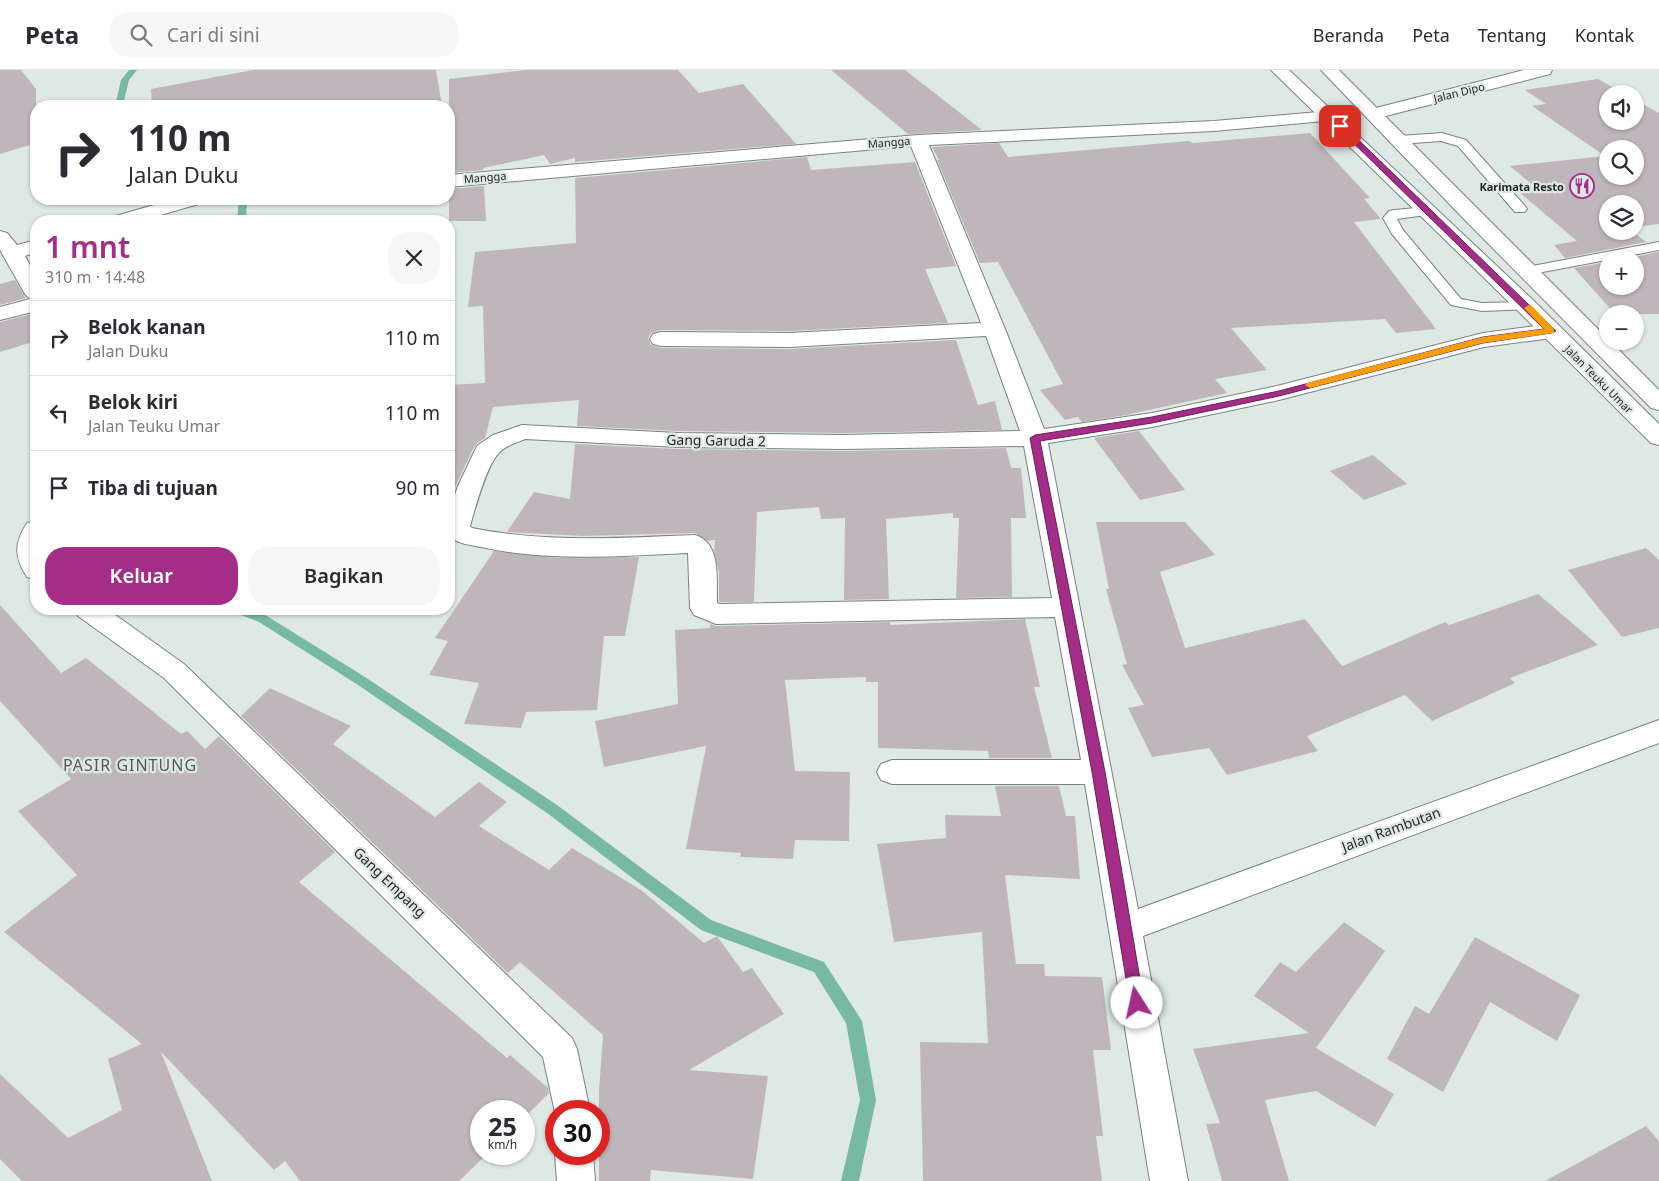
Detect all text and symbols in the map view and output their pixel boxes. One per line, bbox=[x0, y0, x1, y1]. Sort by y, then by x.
search box bbox=[109, 12, 459, 57]
text: Peta bbox=[25, 18, 79, 51]
icon: search bbox=[127, 21, 155, 49]
text: Cari di sini bbox=[167, 22, 260, 48]
text: Beranda bbox=[1313, 23, 1384, 47]
text: Peta bbox=[1412, 23, 1450, 47]
text: Tentang bbox=[1478, 23, 1547, 47]
text: Kontak bbox=[1575, 23, 1634, 47]
street label: Jalan Dipo bbox=[1431, 78, 1486, 106]
map controls bbox=[1599, 85, 1644, 350]
button: sound bbox=[1599, 85, 1644, 130]
pin bbox=[1319, 105, 1361, 147]
icon: arrive bbox=[1326, 112, 1354, 140]
text: 110 m bbox=[128, 114, 231, 161]
icon: right bbox=[45, 120, 110, 185]
street label: Mangga bbox=[867, 133, 911, 151]
button: search bbox=[1599, 140, 1644, 185]
text: Jalan Duku bbox=[128, 159, 239, 189]
street label: Mangga bbox=[463, 168, 507, 186]
restaurant icon: Karimata Resto bbox=[1569, 173, 1595, 199]
place label: Karimata Resto bbox=[1479, 179, 1564, 194]
button: layers bbox=[1599, 195, 1644, 240]
text: 1 mnt bbox=[45, 226, 130, 267]
button: close bbox=[388, 232, 440, 284]
button: + bbox=[1599, 250, 1644, 295]
text: 310 m · 14:48 bbox=[45, 266, 145, 288]
button: − bbox=[1599, 305, 1644, 350]
text: Belok kanan bbox=[88, 314, 205, 340]
icon: right bbox=[45, 324, 73, 352]
text: 110 m bbox=[385, 325, 440, 351]
text: Jalan Duku bbox=[88, 340, 169, 362]
street label: Jalan Teuku Umar bbox=[1561, 341, 1637, 417]
text: Belok kiri bbox=[88, 389, 178, 415]
icon: left bbox=[45, 399, 73, 427]
text: 110 m bbox=[385, 400, 440, 426]
text: Jalan Teuku Umar bbox=[88, 415, 220, 437]
street label: Gang Garuda 2 bbox=[666, 430, 766, 450]
icon: arrive bbox=[45, 474, 73, 502]
text: Tiba di tujuan bbox=[88, 475, 218, 501]
text: 90 m bbox=[396, 475, 440, 501]
button: Keluar bbox=[45, 547, 238, 605]
button: Bagikan bbox=[248, 547, 440, 605]
district label: PASIR GINTUNG bbox=[63, 754, 197, 776]
street label: Jalan Rambutan bbox=[1337, 802, 1443, 856]
street label: Gang Empang bbox=[350, 843, 430, 921]
position arrow bbox=[1110, 976, 1162, 1028]
speed limit sign: 30 bbox=[545, 1100, 610, 1165]
text: 25 bbox=[488, 1109, 517, 1143]
text: km/h bbox=[488, 1136, 517, 1153]

